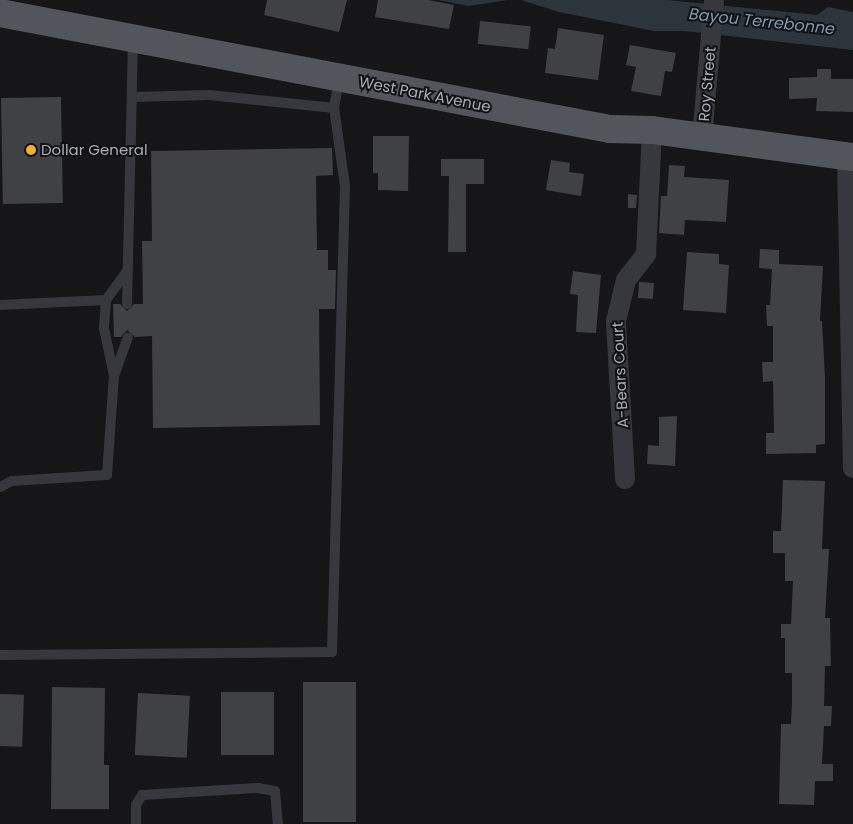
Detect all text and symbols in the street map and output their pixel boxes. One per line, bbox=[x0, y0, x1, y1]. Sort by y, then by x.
water label: Bayou Terrebonne bbox=[688, 5, 836, 39]
street label: Roy Street bbox=[695, 46, 719, 122]
street label: West Park Avenue bbox=[358, 72, 492, 116]
place label: Dollar General bbox=[41, 141, 148, 159]
marker: Dollar General bbox=[25, 144, 37, 156]
street label: A-Bears Court bbox=[608, 321, 632, 429]

